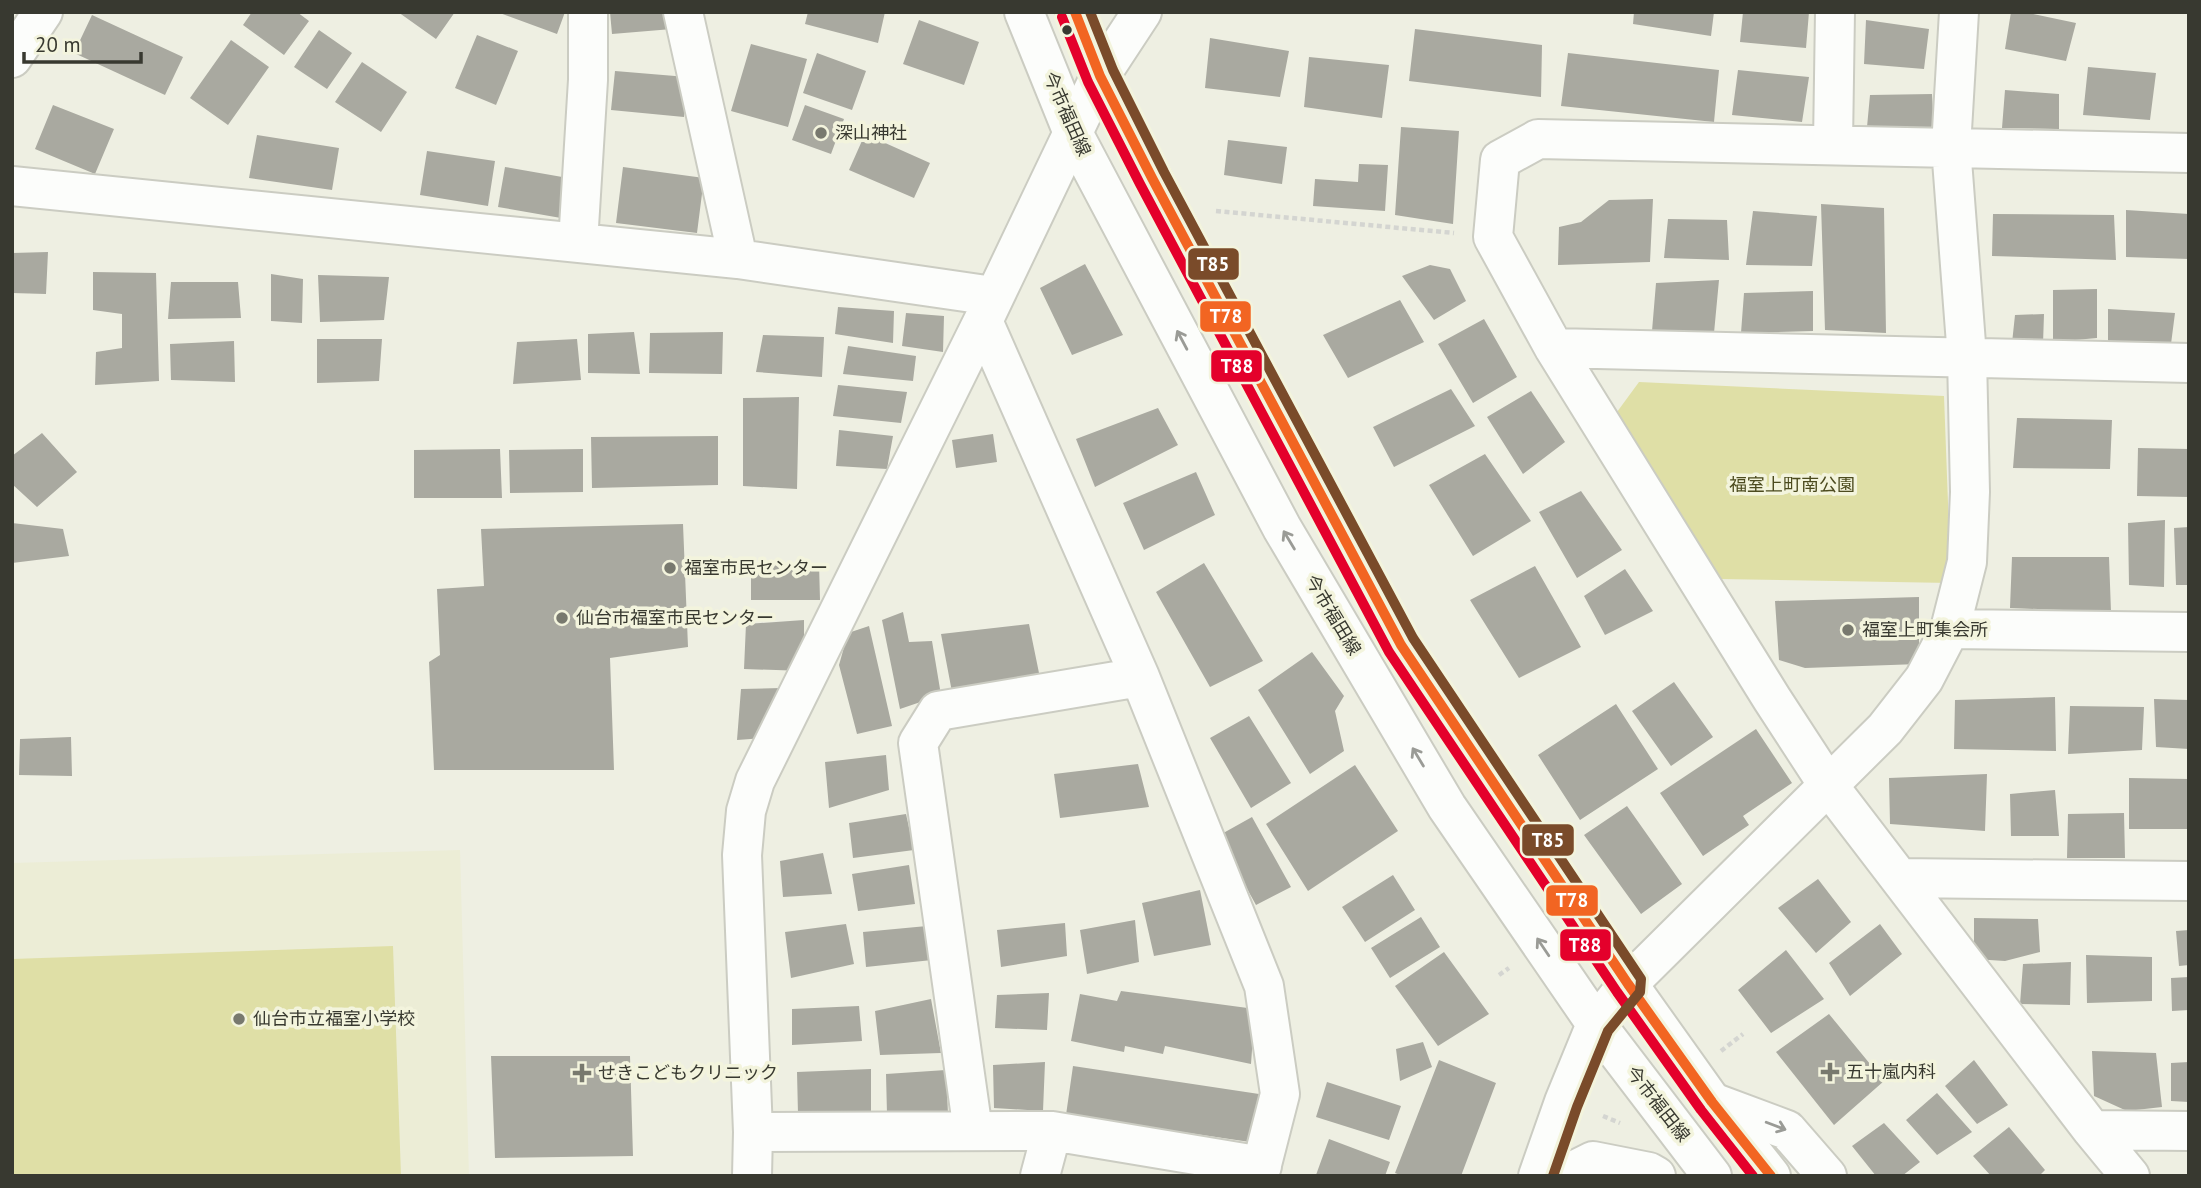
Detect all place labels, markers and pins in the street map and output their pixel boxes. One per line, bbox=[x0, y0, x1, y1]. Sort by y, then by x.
unlabelled marker bbox=[1060, 23, 1074, 37]
place label: 深山神社 bbox=[835, 121, 907, 144]
marker: 深山神社 bbox=[813, 125, 829, 141]
place label: 福室市民センター bbox=[684, 556, 828, 579]
marker: 福室市民センター bbox=[662, 560, 678, 576]
place label: 仙台市福室市民センター bbox=[576, 606, 774, 629]
marker: 仙台市福室市民センター bbox=[554, 610, 570, 626]
place label: 福室上町集会所 bbox=[1862, 618, 1988, 641]
marker: 福室上町集会所 bbox=[1840, 622, 1856, 638]
place label: 仙台市立福室小学校 bbox=[253, 1007, 415, 1030]
marker: 仙台市立福室小学校 bbox=[231, 1011, 247, 1027]
place label: 五十嵐内科 bbox=[1846, 1060, 1936, 1083]
place label: せきこどもクリニック bbox=[598, 1061, 778, 1084]
marker: 五十嵐内科 bbox=[1820, 1062, 1840, 1082]
marker: せきこどもクリニック bbox=[572, 1063, 592, 1083]

